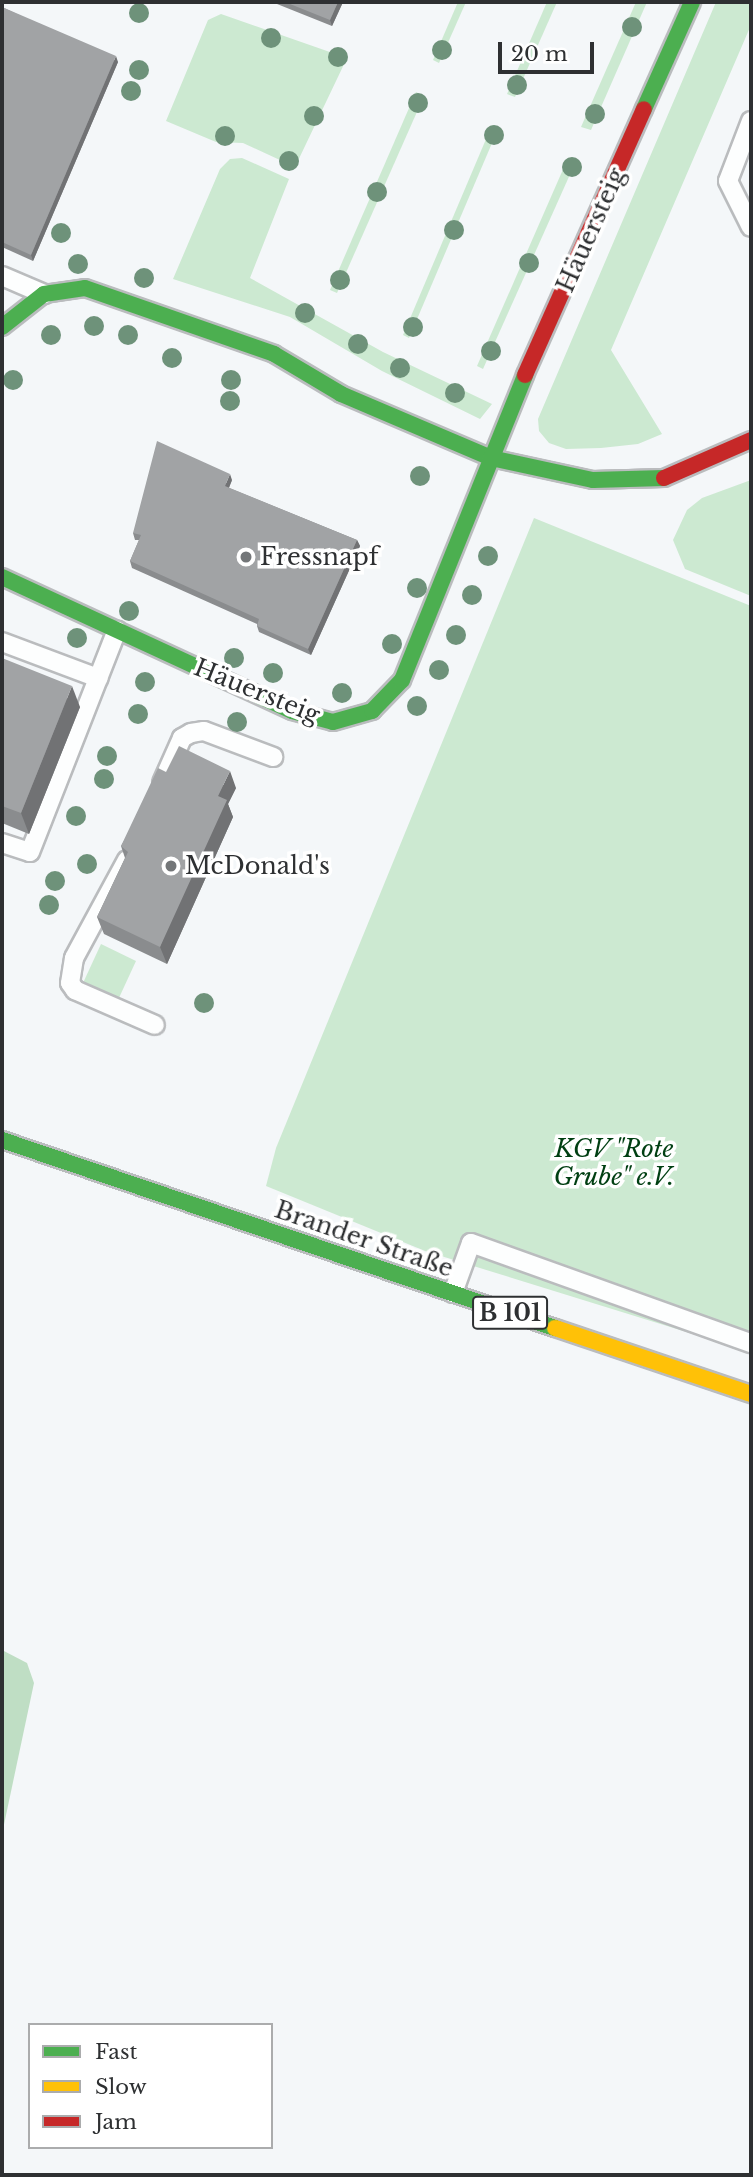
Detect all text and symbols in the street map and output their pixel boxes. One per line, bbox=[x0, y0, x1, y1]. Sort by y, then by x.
scale bar bbox=[501, 28, 597, 72]
text: 20 m bbox=[511, 41, 568, 67]
street label: Häuersteig bbox=[551, 163, 631, 297]
place label: Fressnapf bbox=[260, 543, 379, 571]
marker: Fressnapf bbox=[238, 549, 254, 565]
street label: Häuersteig bbox=[190, 653, 324, 729]
place label: McDonald's bbox=[185, 852, 330, 880]
marker: McDonald's bbox=[163, 858, 179, 874]
park label: KGV "Rote Grube" e.V. bbox=[553, 1135, 675, 1191]
street label: Brander Straße bbox=[271, 1195, 457, 1283]
road number: B 101 bbox=[472, 1294, 548, 1332]
legend bbox=[28, 2023, 273, 2149]
text: Fast bbox=[95, 2039, 137, 2065]
text: Slow bbox=[95, 2074, 147, 2100]
text: Jam bbox=[95, 2109, 137, 2135]

